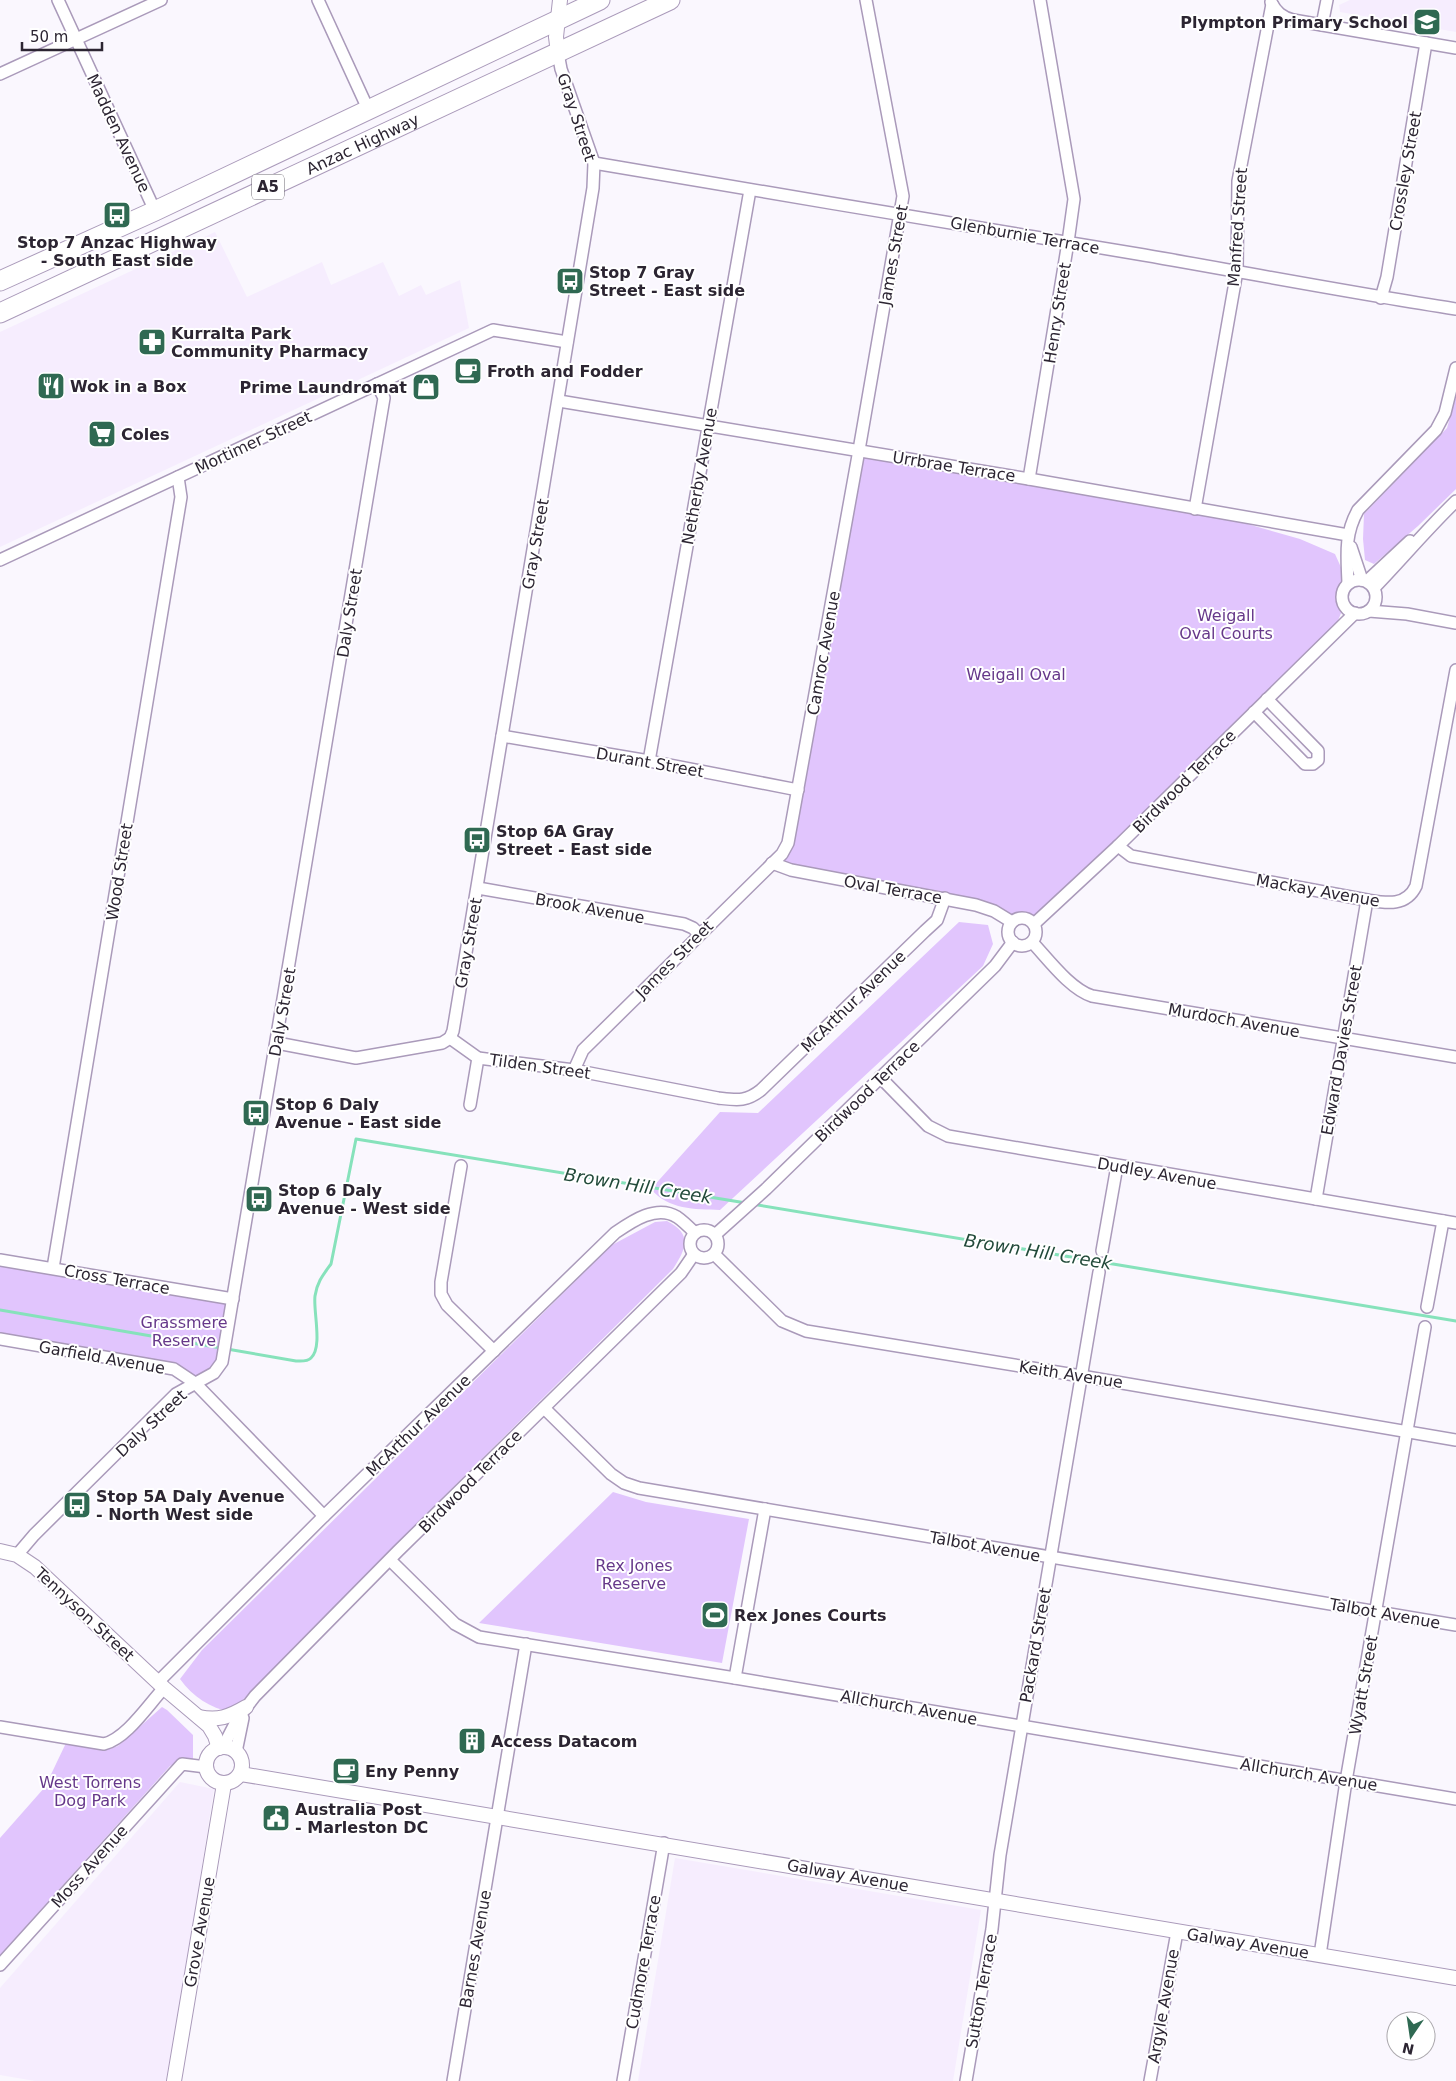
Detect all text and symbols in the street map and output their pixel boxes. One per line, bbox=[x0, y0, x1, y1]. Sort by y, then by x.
school or university icon: Plympton Primary School bbox=[1412, 7, 1442, 37]
place label: Plympton Primary School bbox=[1180, 13, 1408, 32]
scale bar bbox=[22, 20, 102, 52]
text: 50 m bbox=[30, 28, 68, 46]
street label: Gray Street bbox=[553, 70, 600, 164]
street label: Madden Avenue bbox=[83, 71, 154, 195]
street label: Anzac Highway bbox=[303, 110, 422, 179]
street label: Crossley Street bbox=[1386, 110, 1425, 232]
street label: Manfred Street bbox=[1224, 167, 1251, 287]
road number: A5 bbox=[252, 174, 284, 200]
bus stop icon: Stop 7 Anzac Highway - South East side bbox=[102, 200, 132, 230]
street label: James Street bbox=[875, 203, 912, 308]
street label: Glenburnie Terrace bbox=[949, 213, 1101, 258]
place label: Stop 7 Anzac Highway - South East side bbox=[17, 233, 218, 270]
street label: Henry Street bbox=[1040, 261, 1075, 365]
place label: Stop 7 Gray Street - East side bbox=[589, 263, 745, 300]
bus stop icon: Stop 7 Gray Street - East side bbox=[555, 266, 585, 296]
place label: Kurralta Park Community Pharmacy bbox=[171, 324, 369, 361]
pharmacy icon: Kurralta Park Community Pharmacy bbox=[137, 327, 167, 357]
cafe icon: Froth and Fodder bbox=[453, 356, 483, 386]
place label: Froth and Fodder bbox=[487, 362, 643, 381]
restaurant icon: Wok in a Box bbox=[36, 371, 66, 401]
shop icon: Prime Laundromat bbox=[411, 372, 441, 402]
place label: Wok in a Box bbox=[70, 377, 187, 396]
place label: Prime Laundromat bbox=[240, 378, 407, 397]
street label: Netherby Avenue bbox=[678, 406, 721, 546]
street label: Mortimer Street bbox=[192, 407, 315, 478]
supermarket icon: Coles bbox=[87, 419, 117, 449]
place label: Coles bbox=[121, 425, 170, 444]
street label: Urrbrae Terrace bbox=[891, 447, 1017, 486]
street label: Gray Street bbox=[518, 497, 553, 591]
street label: Daly Street bbox=[333, 567, 366, 659]
street label: Camroc Avenue bbox=[803, 589, 844, 717]
park label: Weigall Oval Courts bbox=[1179, 606, 1273, 643]
park label: Weigall Oval bbox=[966, 665, 1066, 684]
street label: Birdwood Terrace bbox=[1129, 726, 1240, 837]
street label: Durant Street bbox=[595, 744, 705, 781]
street label: Wood Street bbox=[102, 822, 137, 922]
place label: Stop 6A Gray Street - East side bbox=[496, 822, 652, 859]
bus stop icon: Stop 6A Gray Street - East side bbox=[462, 825, 492, 855]
street label: Mackay Avenue bbox=[1255, 870, 1381, 911]
street label: Oval Terrace bbox=[842, 871, 944, 907]
street label: Brook Avenue bbox=[534, 890, 646, 927]
street label: Gray Street bbox=[451, 896, 486, 990]
street label: James Street bbox=[631, 917, 717, 1003]
street label: McArthur Avenue bbox=[797, 947, 910, 1056]
street label: Edward Davies Street bbox=[1317, 963, 1366, 1137]
street label: Daly Street bbox=[265, 966, 300, 1058]
street label: Murdoch Avenue bbox=[1166, 1000, 1301, 1041]
street label: Birdwood Terrace bbox=[811, 1037, 924, 1146]
street label: Tilden Street bbox=[487, 1050, 592, 1083]
place label: Stop 6 Daly Avenue - East side bbox=[275, 1095, 441, 1132]
bus stop icon: Stop 6 Daly Avenue - East side bbox=[241, 1098, 271, 1128]
street label: Dudley Avenue bbox=[1096, 1154, 1218, 1193]
water label: Brown Hill Creek bbox=[563, 1163, 715, 1208]
place label: Stop 6 Daly Avenue - West side bbox=[278, 1181, 451, 1218]
bus stop icon: Stop 6 Daly Avenue - West side bbox=[244, 1184, 274, 1214]
water label: Brown Hill Creek bbox=[963, 1229, 1115, 1274]
street label: Cross Terrace bbox=[62, 1261, 171, 1298]
park label: Grassmere Reserve bbox=[141, 1313, 227, 1350]
street label: Garfield Avenue bbox=[37, 1337, 167, 1378]
street label: Keith Avenue bbox=[1018, 1357, 1124, 1392]
street label: McArthur Avenue bbox=[362, 1371, 475, 1480]
street label: Daly Street bbox=[112, 1386, 191, 1461]
street label: Birdwood Terrace bbox=[415, 1426, 526, 1537]
place label: Stop 5A Daly Avenue - North West side bbox=[96, 1487, 285, 1524]
bus stop icon: Stop 5A Daly Avenue - North West side bbox=[62, 1490, 92, 1520]
street label: Talbot Avenue bbox=[927, 1527, 1042, 1566]
park label: Rex Jones Reserve bbox=[595, 1556, 673, 1593]
street label: Tennyson Street bbox=[30, 1563, 138, 1665]
street label: Packard Street bbox=[1016, 1586, 1055, 1704]
street label: Talbot Avenue bbox=[1327, 1594, 1442, 1633]
sports icon: Rex Jones Courts bbox=[700, 1600, 730, 1630]
place label: Rex Jones Courts bbox=[734, 1606, 887, 1625]
street label: Wyatt Street bbox=[1345, 1634, 1382, 1737]
street label: Allchurch Avenue bbox=[839, 1686, 979, 1729]
building icon: Access Datacom bbox=[457, 1726, 487, 1756]
place label: Access Datacom bbox=[491, 1732, 638, 1751]
street label: Allchurch Avenue bbox=[1239, 1754, 1379, 1795]
cafe icon: Eny Penny bbox=[331, 1756, 361, 1786]
place label: Eny Penny bbox=[365, 1762, 460, 1781]
park label: West Torrens Dog Park bbox=[39, 1773, 141, 1810]
place label: Australia Post - Marleston DC bbox=[295, 1800, 428, 1837]
public building icon: Australia Post - Marleston DC bbox=[261, 1803, 291, 1833]
street label: Moss Avenue bbox=[47, 1821, 131, 1912]
street label: Galway Avenue bbox=[785, 1855, 910, 1896]
street label: Grove Avenue bbox=[180, 1875, 219, 1989]
street label: Barnes Avenue bbox=[456, 1888, 495, 2010]
street label: Cudmore Terrace bbox=[622, 1893, 665, 2031]
street label: Galway Avenue bbox=[1185, 1924, 1310, 1963]
street label: Sutton Terrace bbox=[962, 1932, 1001, 2050]
street label: Argyle Avenue bbox=[1144, 1947, 1183, 2065]
north arrow bbox=[1386, 2011, 1436, 2061]
text: N bbox=[1401, 2040, 1416, 2058]

